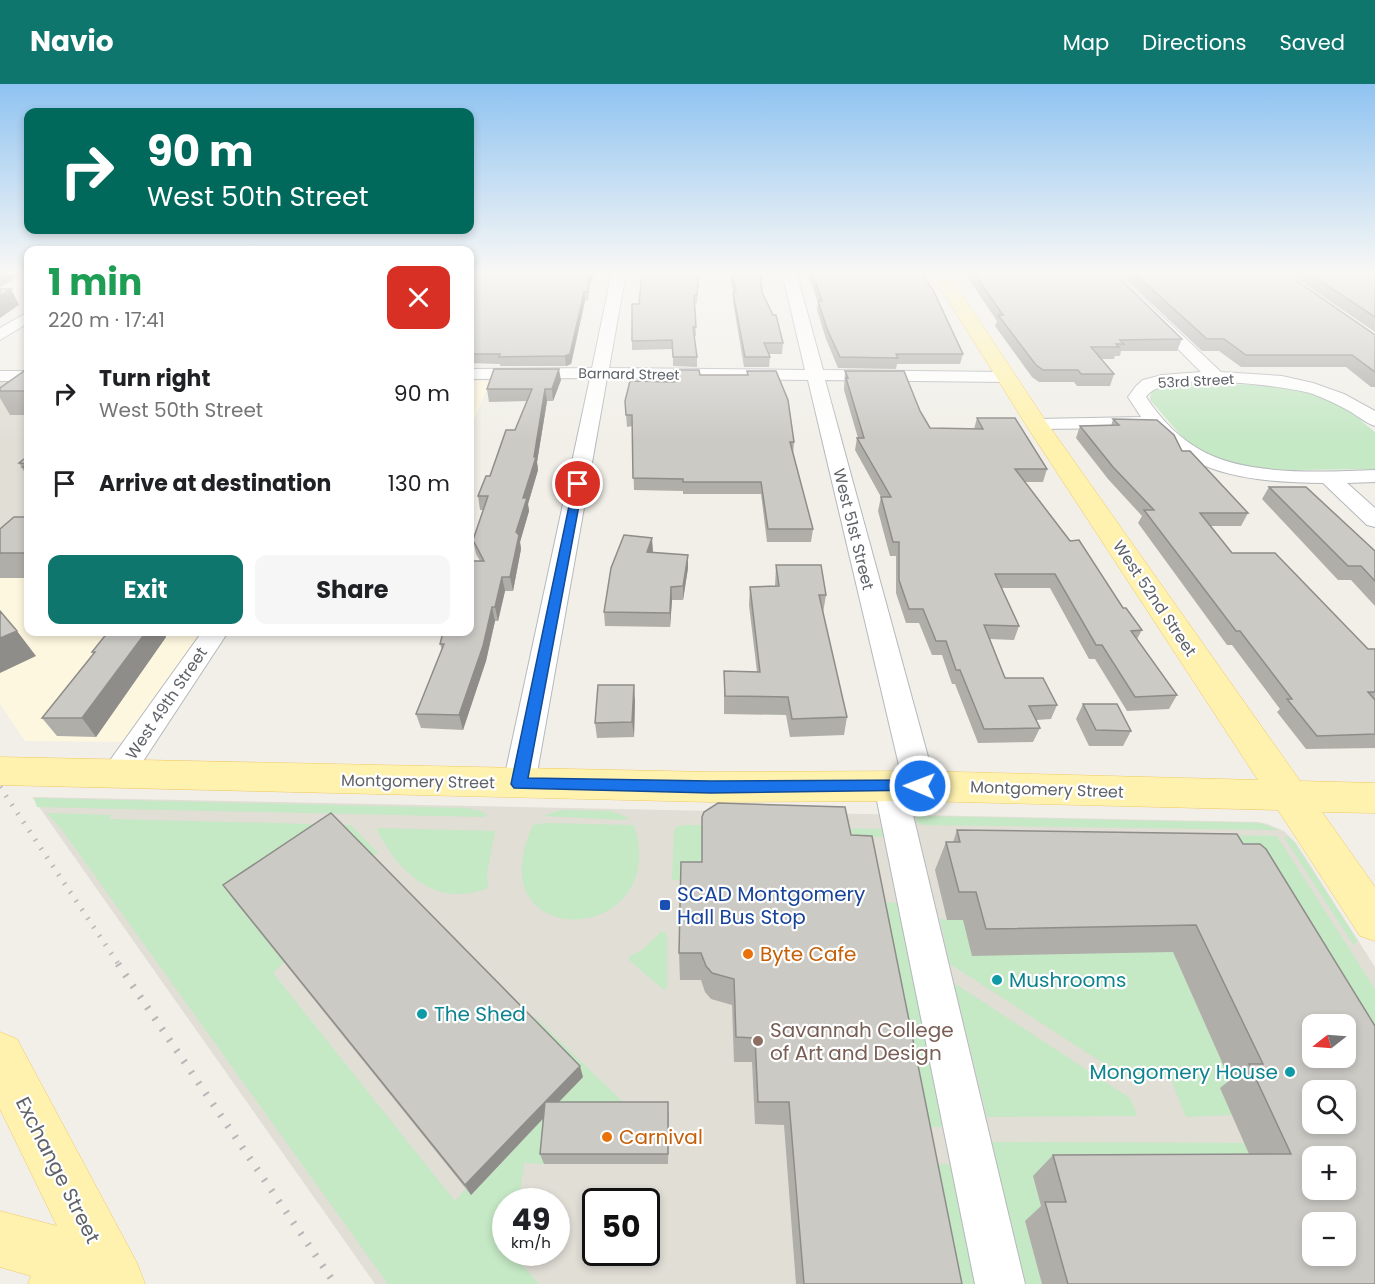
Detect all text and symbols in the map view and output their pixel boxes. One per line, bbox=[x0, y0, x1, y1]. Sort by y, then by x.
text: Navio bbox=[30, 22, 114, 61]
text: Map bbox=[1063, 28, 1109, 57]
text: Directions bbox=[1142, 28, 1246, 57]
text: Saved bbox=[1279, 28, 1345, 57]
text: 90 m bbox=[147, 122, 254, 181]
icon: right bbox=[48, 132, 126, 210]
text: West 50th Street bbox=[147, 178, 369, 215]
text: 1 min bbox=[48, 257, 142, 308]
button: close bbox=[387, 266, 450, 329]
text: 220 m · 17:41 bbox=[48, 306, 165, 334]
text: Turn right bbox=[99, 363, 210, 394]
street label: Barnard Street bbox=[578, 363, 680, 385]
street label: 53rd Street bbox=[1157, 369, 1235, 393]
icon: right bbox=[48, 377, 81, 410]
text: 90 m bbox=[394, 378, 450, 409]
text: West 50th Street bbox=[99, 396, 263, 424]
pin bbox=[552, 458, 603, 509]
street label: West 51st Street bbox=[827, 466, 880, 592]
icon: arrive bbox=[48, 467, 81, 500]
icon: arrive bbox=[561, 467, 594, 500]
text: Arrive at destination bbox=[99, 468, 331, 499]
text: 130 m bbox=[388, 468, 450, 499]
street label: West 52nd Street bbox=[1107, 536, 1202, 661]
button: Exit bbox=[48, 555, 243, 624]
button: Share bbox=[255, 555, 450, 624]
street label: West 49th Street bbox=[120, 642, 213, 764]
position arrow bbox=[888, 754, 952, 818]
street label: Montgomery Street bbox=[341, 769, 495, 794]
street label: Montgomery Street bbox=[970, 775, 1124, 804]
place label: SCAD Montgomery Hall Bus Stop bbox=[677, 880, 865, 931]
marker: SCAD Montgomery Hall Bus Stop bbox=[658, 898, 672, 912]
place label: Byte Cafe bbox=[760, 940, 856, 968]
marker: Byte Cafe bbox=[741, 947, 755, 961]
place label: Mushrooms bbox=[1009, 966, 1126, 994]
marker: Mushrooms bbox=[990, 973, 1004, 987]
place label: The Shed bbox=[434, 1000, 526, 1028]
marker: The Shed bbox=[415, 1007, 429, 1021]
north arrow bbox=[1302, 1014, 1356, 1068]
map controls bbox=[1302, 1014, 1356, 1266]
place label: Savannah College of Art and Design bbox=[770, 1016, 954, 1067]
marker: Savannah College of Art and Design bbox=[751, 1034, 765, 1048]
place label: Mongomery House bbox=[1090, 1058, 1278, 1086]
marker: Mongomery House bbox=[1283, 1065, 1297, 1079]
button: search bbox=[1302, 1080, 1356, 1134]
street label: Exchange Street bbox=[9, 1092, 107, 1248]
place label: Carnival bbox=[619, 1123, 703, 1151]
marker: Carnival bbox=[600, 1130, 614, 1144]
button: + bbox=[1302, 1146, 1356, 1200]
speed limit sign: 50 bbox=[582, 1188, 660, 1266]
text: 49 bbox=[512, 1198, 550, 1241]
button: − bbox=[1302, 1212, 1356, 1266]
text: km/h bbox=[511, 1232, 551, 1253]

